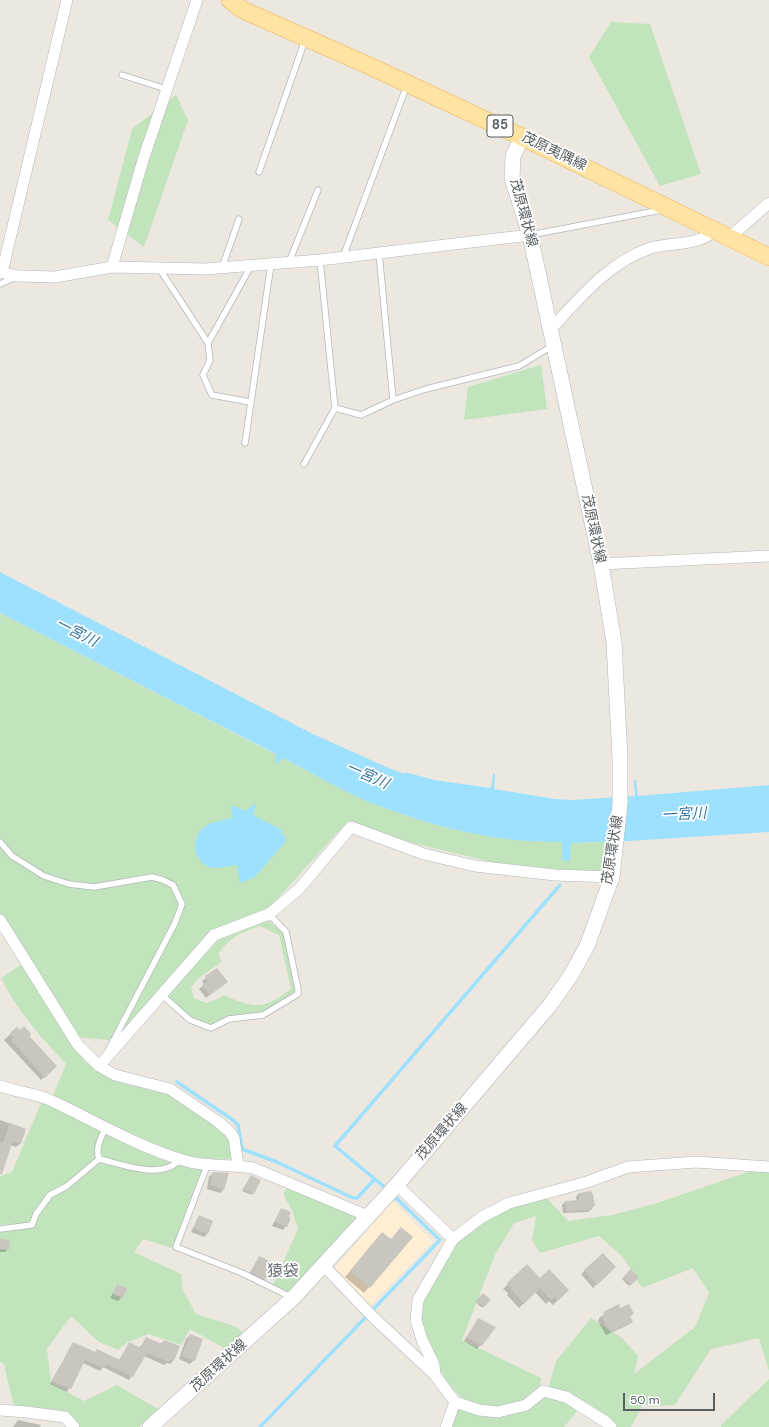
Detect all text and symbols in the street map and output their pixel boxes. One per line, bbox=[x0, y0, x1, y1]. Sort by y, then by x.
road number: 85 bbox=[487, 115, 513, 137]
street label: 茂原夷隅線 bbox=[519, 129, 589, 175]
street label: 茂原環状線 bbox=[506, 177, 540, 249]
street label: 茂原環状線 bbox=[578, 493, 608, 565]
water label: 一宮川 bbox=[52, 615, 100, 651]
water label: 一宮川 bbox=[343, 759, 391, 793]
water label: 一宮川 bbox=[661, 805, 707, 825]
street label: 茂原環状線 bbox=[599, 814, 627, 886]
street label: 茂原環状線 bbox=[413, 1100, 471, 1164]
district label: 猿袋 bbox=[267, 1262, 299, 1282]
street label: 茂原環状線 bbox=[187, 1336, 251, 1396]
scale bar bbox=[625, 1385, 717, 1411]
text: 50 m bbox=[630, 1392, 659, 1408]

